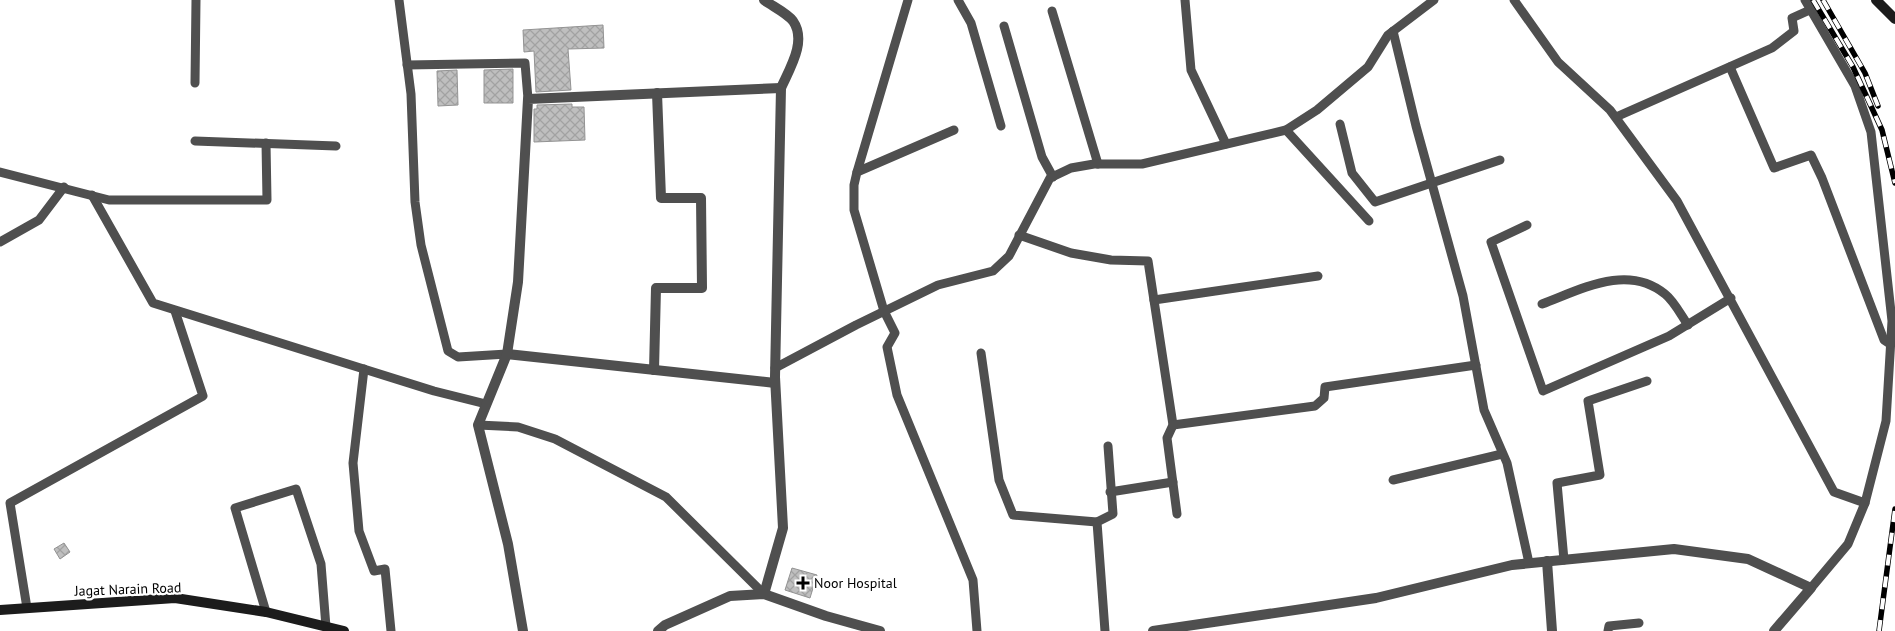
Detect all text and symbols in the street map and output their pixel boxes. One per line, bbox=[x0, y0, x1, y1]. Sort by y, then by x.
place label: Noor Hospital bbox=[814, 574, 897, 592]
marker: Noor Hospital bbox=[796, 576, 810, 590]
street label: Jagat Narain Road bbox=[73, 578, 182, 600]

